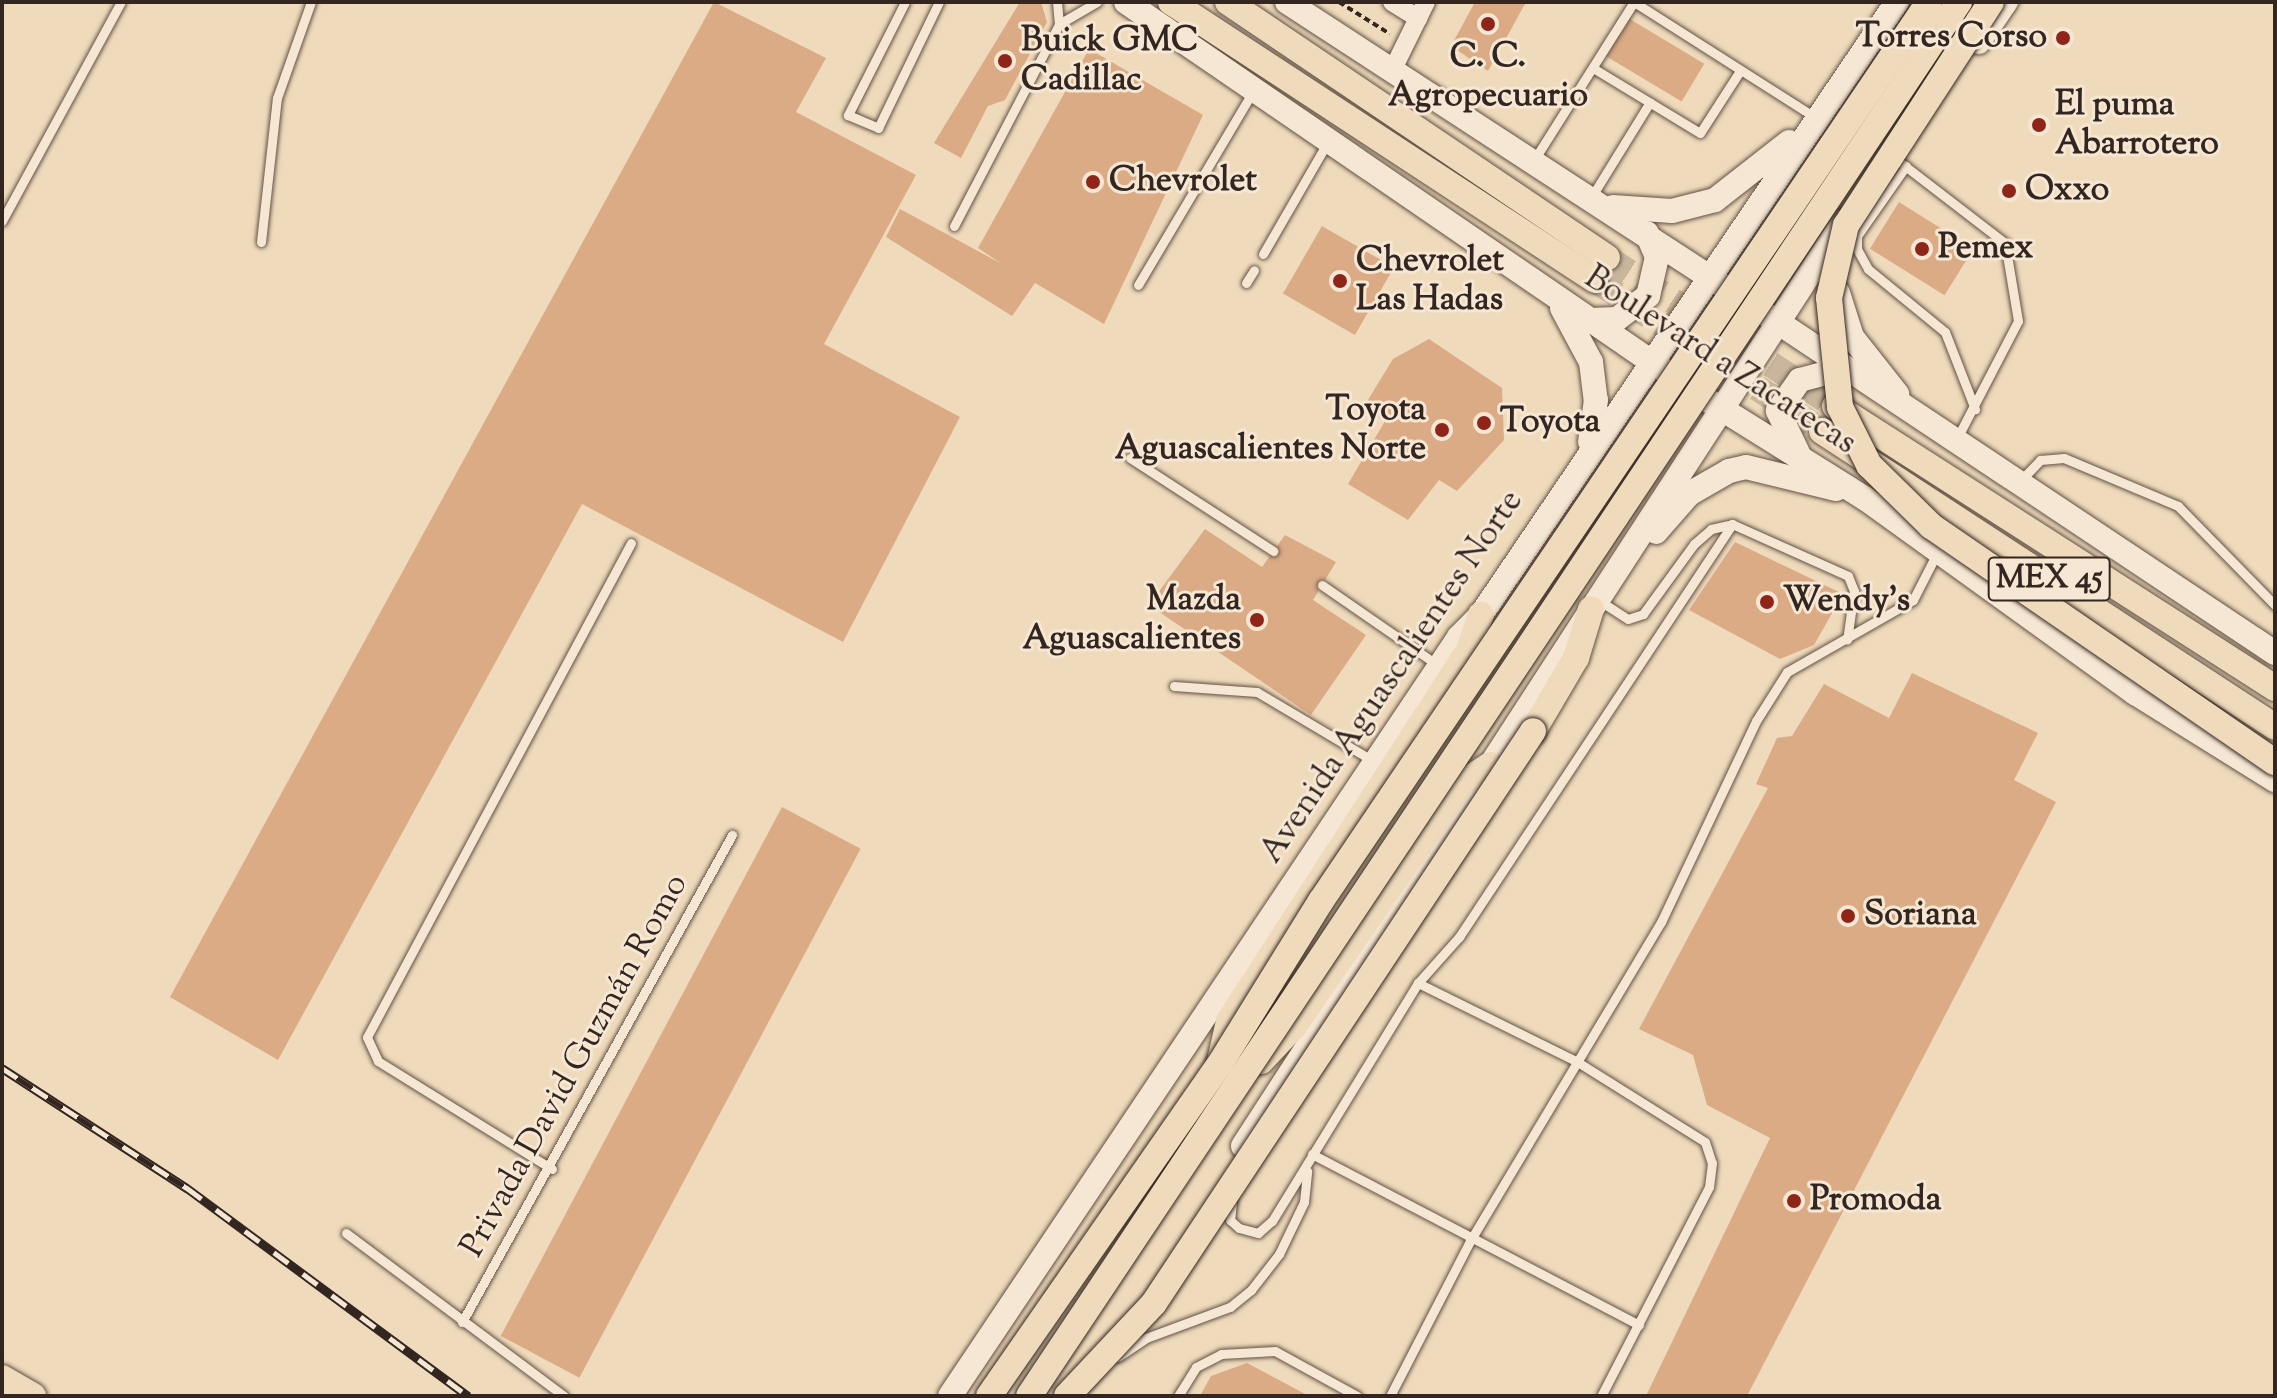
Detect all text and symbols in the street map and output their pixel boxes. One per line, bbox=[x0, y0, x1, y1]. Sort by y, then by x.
marker: C. C. Agropecuario bbox=[1479, 15, 1497, 33]
place label: Torres Corso bbox=[1856, 18, 2047, 58]
place label: Buick GMC Cadillac bbox=[1021, 21, 1198, 100]
marker: Torres Corso bbox=[2054, 29, 2072, 47]
place label: C. C. Agropecuario bbox=[1388, 37, 1588, 116]
marker: Buick GMC Cadillac bbox=[996, 52, 1014, 70]
place label: El puma Abarrotero bbox=[2055, 85, 2219, 164]
marker: El puma Abarrotero bbox=[2030, 116, 2048, 134]
place label: Chevrolet bbox=[1109, 162, 1257, 202]
place label: Oxxo bbox=[2025, 171, 2109, 211]
marker: Chevrolet bbox=[1084, 173, 1102, 191]
marker: Oxxo bbox=[2000, 182, 2018, 200]
place label: Pemex bbox=[1938, 229, 2033, 269]
marker: Pemex bbox=[1913, 240, 1931, 258]
place label: Chevrolet Las Hadas bbox=[1356, 241, 1504, 320]
street label: Boulevard a Zacatecas bbox=[1576, 258, 1864, 464]
marker: Chevrolet Las Hadas bbox=[1331, 272, 1349, 290]
place label: Toyota Aguascalientes Norte bbox=[1115, 390, 1426, 470]
place label: Toyota bbox=[1500, 403, 1601, 443]
marker: Toyota bbox=[1475, 414, 1493, 432]
marker: Toyota Aguascalientes Norte bbox=[1433, 421, 1451, 439]
street label: Avenida Aguascalientes Norte bbox=[1252, 483, 1532, 871]
road number: MEX 45 bbox=[1987, 551, 2111, 607]
place label: Mazda Aguascalientes bbox=[1022, 580, 1241, 660]
place label: Wendy's bbox=[1783, 582, 1910, 622]
marker: Wendy's bbox=[1758, 593, 1776, 611]
marker: Mazda Aguascalientes bbox=[1248, 611, 1266, 629]
street label: Privada David Guzmán Romo bbox=[453, 867, 697, 1265]
place label: Soriana bbox=[1864, 896, 1977, 936]
marker: Soriana bbox=[1839, 907, 1857, 925]
place label: Promoda bbox=[1810, 1181, 1941, 1221]
marker: Promoda bbox=[1785, 1192, 1803, 1210]

